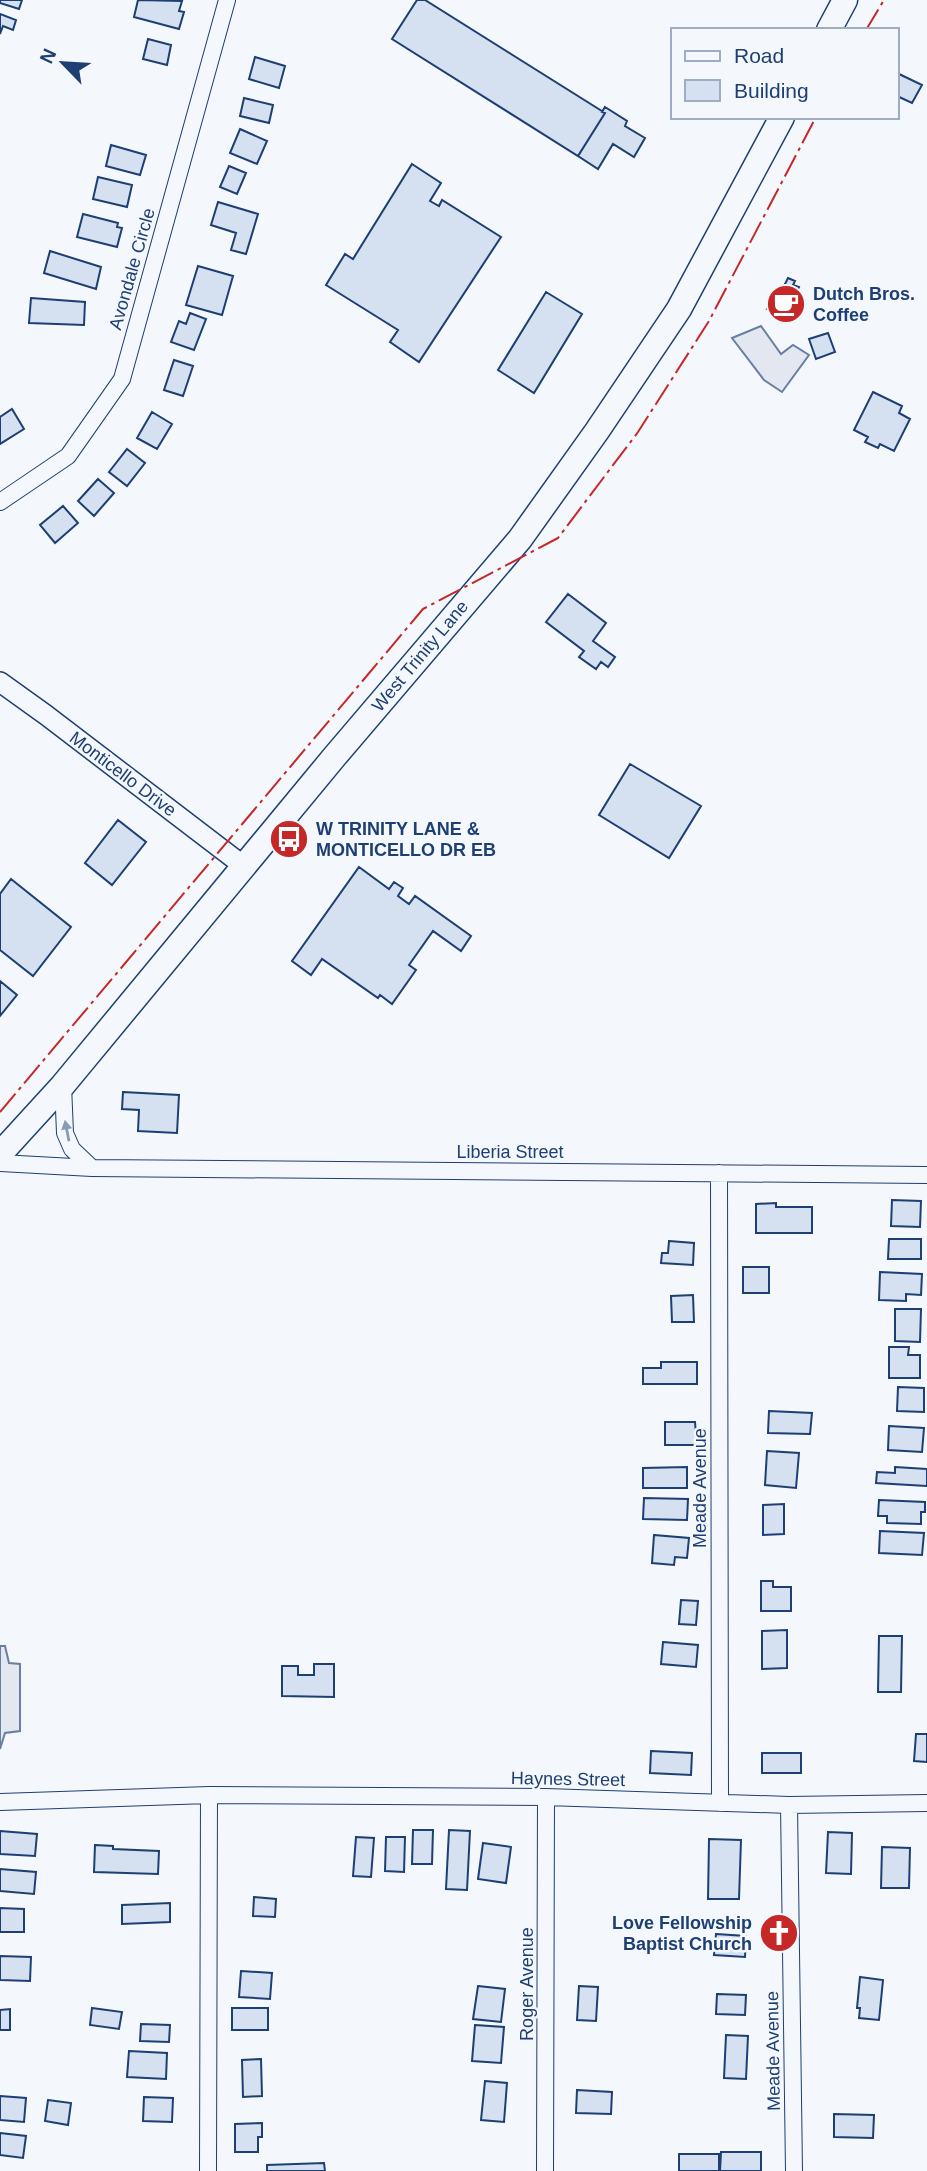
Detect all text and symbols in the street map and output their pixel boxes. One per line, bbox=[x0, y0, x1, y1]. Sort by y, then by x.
north arrow bbox=[28, 28, 98, 98]
legend bbox=[671, 28, 899, 119]
text: Road bbox=[734, 44, 784, 67]
text: N bbox=[36, 45, 60, 67]
text: Building bbox=[734, 79, 809, 102]
street label: Avondale Circle bbox=[105, 206, 159, 332]
cafe icon: Dutch Bros. Coffee bbox=[765, 283, 807, 325]
place label: Dutch Bros. Coffee bbox=[813, 284, 915, 325]
street label: West Trinity Lane bbox=[368, 596, 472, 716]
street label: Monticello Drive bbox=[66, 727, 180, 821]
bus stop icon: W TRINITY LANE & MONTICELLO DR EB bbox=[268, 818, 310, 860]
place label: W TRINITY LANE & MONTICELLO DR EB bbox=[316, 819, 496, 860]
one-way arrow bbox=[61, 1120, 72, 1142]
street label: Liberia Street bbox=[456, 1142, 564, 1162]
street label: Meade Avenue bbox=[690, 1428, 710, 1548]
street label: Haynes Street bbox=[511, 1768, 625, 1790]
church icon: Love Fellowship Baptist Church bbox=[758, 1912, 800, 1954]
place label: Love Fellowship Baptist Church bbox=[612, 1913, 752, 1954]
street label: Roger Avenue bbox=[517, 1927, 537, 2041]
street label: Meade Avenue bbox=[762, 1991, 784, 2111]

